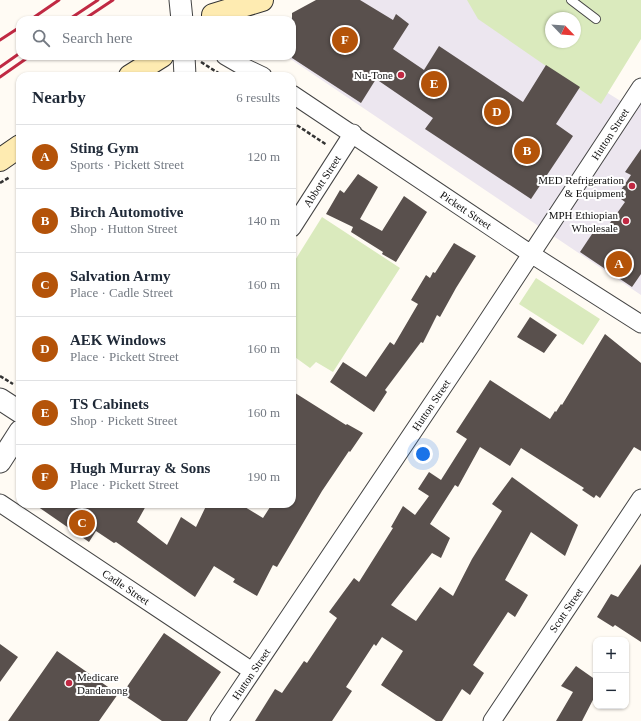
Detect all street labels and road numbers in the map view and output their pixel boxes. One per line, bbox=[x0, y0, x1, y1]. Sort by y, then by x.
street label: Hutton Street bbox=[589, 106, 631, 162]
street label: Abbott Street bbox=[301, 153, 343, 209]
street label: Pickett Street bbox=[438, 189, 494, 231]
street label: Hutton Street bbox=[410, 377, 452, 433]
street label: Cadle Street bbox=[100, 567, 152, 607]
street label: Scott Street bbox=[547, 585, 585, 635]
street label: Hutton Street bbox=[230, 646, 272, 702]

